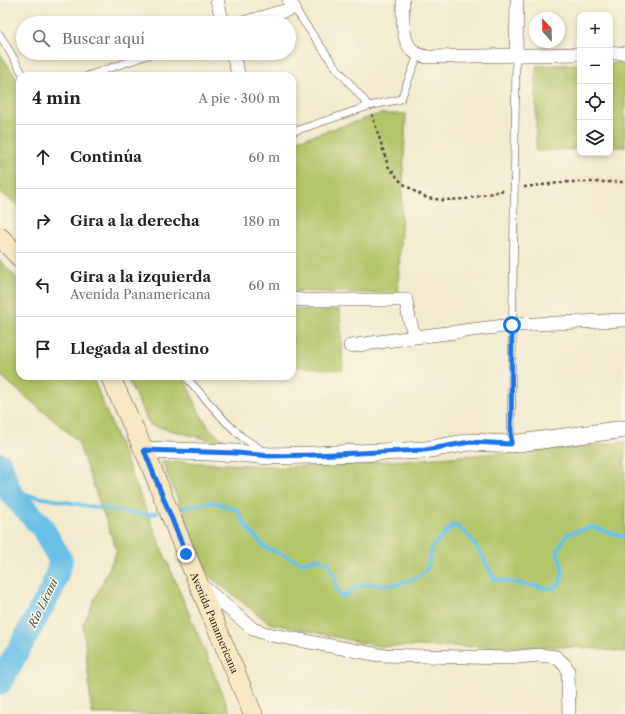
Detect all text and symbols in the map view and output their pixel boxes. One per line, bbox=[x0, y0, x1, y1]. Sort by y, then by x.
north arrow bbox=[529, 12, 565, 48]
map controls bbox=[577, 12, 613, 156]
button: + bbox=[577, 12, 613, 48]
search box bbox=[16, 16, 296, 60]
icon: search bbox=[30, 27, 52, 49]
text: Buscar aquí bbox=[62, 29, 145, 48]
button: − bbox=[577, 48, 613, 84]
button: locate bbox=[577, 84, 613, 120]
text: 4 min bbox=[32, 88, 81, 108]
text: A pie · 300 m bbox=[198, 90, 280, 106]
button: layers bbox=[577, 120, 613, 156]
icon: ahead bbox=[32, 146, 54, 168]
text: Continúa bbox=[70, 147, 142, 166]
text: 60 m bbox=[249, 149, 280, 165]
icon: right bbox=[32, 210, 54, 232]
text: Gira a la derecha bbox=[70, 211, 200, 230]
text: 180 m bbox=[243, 213, 280, 229]
text: Gira a la izquierda bbox=[70, 267, 211, 286]
icon: left bbox=[32, 274, 54, 296]
text: 60 m bbox=[249, 277, 280, 293]
text: Avenida Panamericana bbox=[70, 286, 211, 302]
route start bbox=[503, 316, 521, 334]
icon: arrive bbox=[32, 338, 54, 360]
text: Llegada al destino bbox=[70, 339, 209, 358]
route end bbox=[177, 545, 195, 563]
street label: Avenida Panamericana bbox=[187, 569, 241, 676]
water label: Río Licani bbox=[25, 576, 61, 631]

